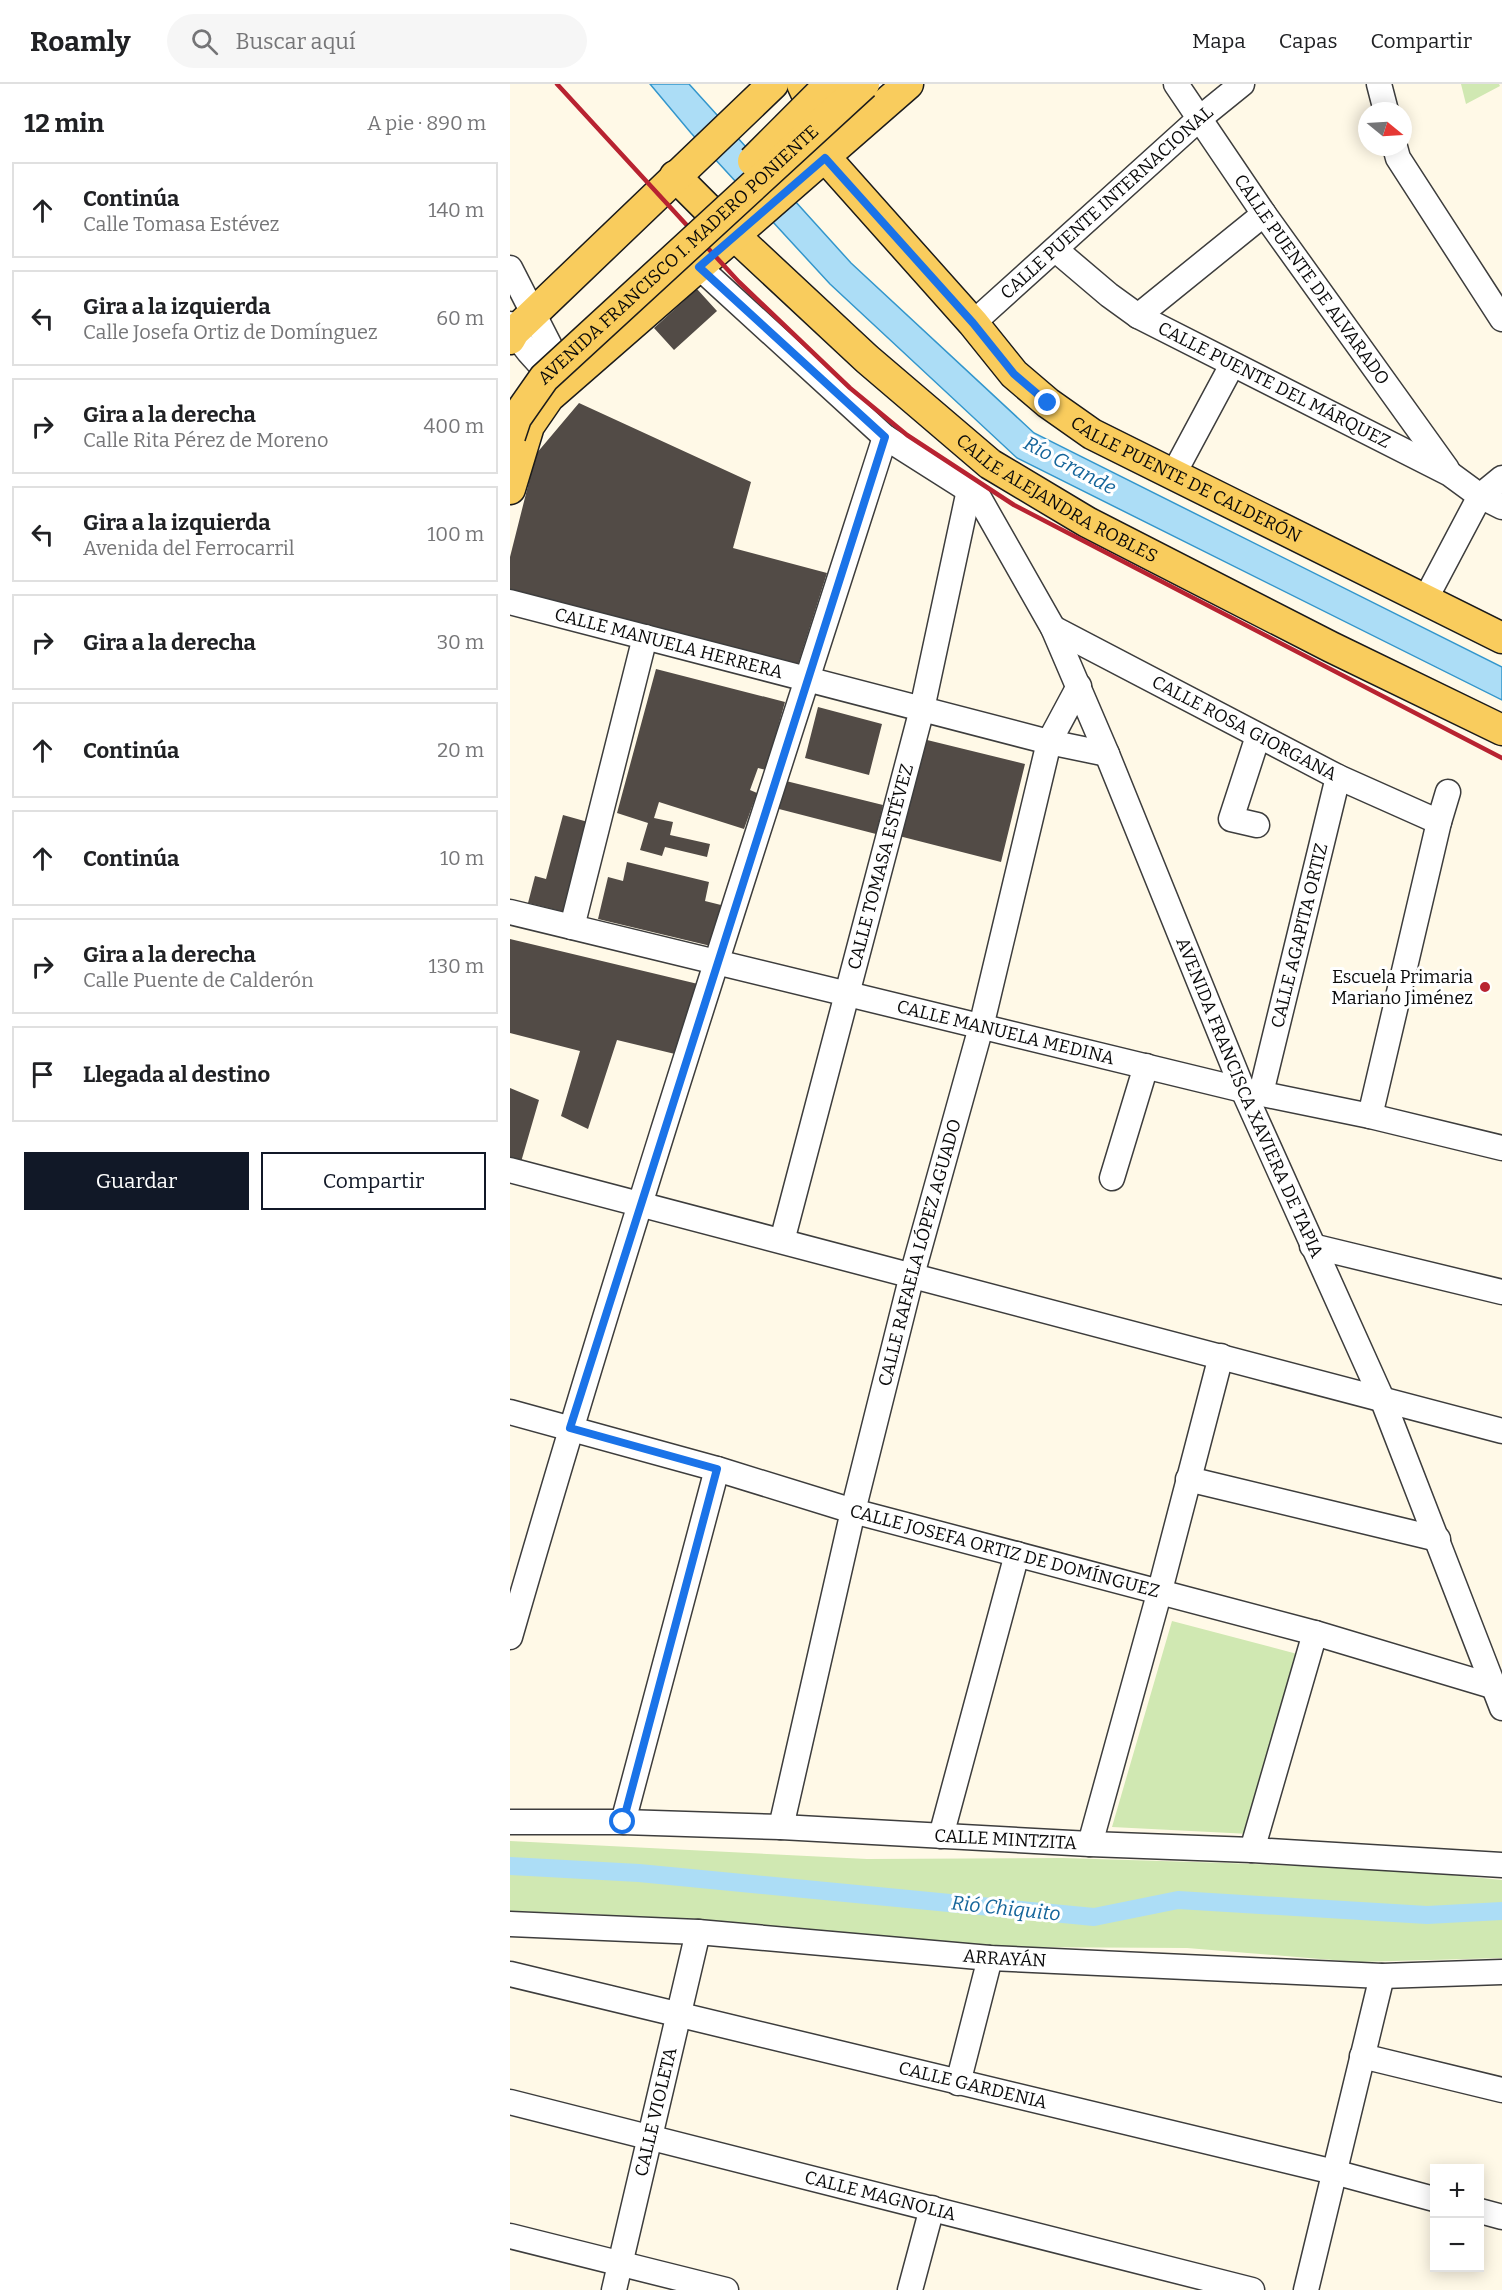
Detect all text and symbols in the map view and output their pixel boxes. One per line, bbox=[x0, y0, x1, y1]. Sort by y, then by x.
search box bbox=[167, 14, 587, 68]
text: Roamly bbox=[30, 25, 131, 58]
icon: search bbox=[188, 25, 221, 58]
text: Buscar aquí bbox=[236, 28, 356, 55]
text: Mapa bbox=[1192, 28, 1246, 54]
text: Capas bbox=[1279, 28, 1337, 54]
text: Compartir bbox=[1370, 28, 1472, 54]
street label: CALLE PUENTE INTERNACIONAL bbox=[996, 101, 1217, 304]
north arrow bbox=[1358, 102, 1412, 156]
text: 12 min bbox=[24, 108, 104, 139]
text: A pie · 890 m bbox=[367, 111, 486, 135]
street label: AVENIDA FRANCISCO I. MADERO PONIENTE bbox=[533, 120, 823, 389]
street label: CALLE PUENTE DE ALVARADO bbox=[1229, 170, 1394, 389]
text: Continúa bbox=[83, 185, 179, 212]
icon: ahead bbox=[26, 194, 59, 227]
text: 140 m bbox=[428, 198, 484, 222]
text: Calle Tomasa Estévez bbox=[83, 212, 280, 236]
text: Gira a la izquierda bbox=[83, 293, 271, 320]
icon: left bbox=[26, 302, 59, 335]
text: 60 m bbox=[436, 306, 484, 330]
street label: CALLE PUENTE DEL MÁRQUEZ bbox=[1154, 317, 1394, 453]
text: Calle Josefa Ortiz de Domínguez bbox=[83, 320, 378, 344]
route end bbox=[1034, 389, 1060, 415]
text: Gira a la derecha bbox=[83, 401, 256, 428]
icon: right bbox=[26, 410, 59, 443]
street label: CALLE PUENTE DE CALDERÓN bbox=[1066, 411, 1305, 547]
text: 400 m bbox=[424, 414, 484, 438]
text: Calle Rita Pérez de Moreno bbox=[83, 428, 328, 452]
street label: CALLE ALEJANDRA ROBLES bbox=[952, 429, 1161, 567]
water label: Río Grande bbox=[1020, 431, 1120, 499]
text: Gira a la izquierda bbox=[83, 509, 271, 536]
icon: left bbox=[26, 518, 59, 551]
text: 100 m bbox=[427, 522, 484, 546]
text: Avenida del Ferrocarril bbox=[83, 536, 294, 560]
street label: CALLE MANUELA HERRERA bbox=[552, 603, 786, 683]
icon: right bbox=[26, 626, 59, 659]
text: Gira a la derecha bbox=[83, 629, 256, 656]
text: 30 m bbox=[437, 630, 484, 654]
street label: CALLE ROSA GIORGANA bbox=[1148, 671, 1341, 786]
icon: ahead bbox=[26, 734, 59, 767]
text: Continúa bbox=[83, 737, 179, 764]
text: 20 m bbox=[437, 738, 484, 762]
street label: CALLE TOMASA ESTÉVEZ bbox=[843, 761, 918, 972]
street label: CALLE AGAPITA ORTIZ bbox=[1266, 841, 1332, 1030]
icon: ahead bbox=[26, 842, 59, 875]
text: Continúa bbox=[83, 845, 179, 872]
text: 10 m bbox=[440, 846, 484, 870]
street label: AVENIDA FRANCISCA XAVIERA DE TAPIA bbox=[1171, 934, 1328, 1261]
text: Gira a la derecha bbox=[83, 941, 256, 968]
icon: right bbox=[26, 950, 59, 983]
text: 130 m bbox=[429, 954, 484, 978]
place label: Escuela Primaria Mariano Jiménez bbox=[1331, 966, 1473, 1009]
text: Calle Puente de Calderón bbox=[83, 968, 314, 992]
marker: Escuela Primaria Mariano Jiménez bbox=[1478, 980, 1492, 994]
street label: CALLE MANUELA MEDINA bbox=[894, 995, 1117, 1069]
icon: arrive bbox=[26, 1058, 59, 1091]
text: Llegada al destino bbox=[83, 1061, 270, 1088]
street label: CALLE RAFAELA LÓPEZ AGUADO bbox=[874, 1116, 966, 1388]
button: Guardar bbox=[24, 1152, 249, 1210]
button: Compartir bbox=[261, 1152, 486, 1210]
street label: CALLE JOSEFA ORTIZ DE DOMÍNGUEZ bbox=[847, 1500, 1162, 1603]
route start bbox=[609, 1808, 635, 1834]
street label: CALLE MINTZITA bbox=[934, 1824, 1078, 1854]
water label: Rió Chiquito bbox=[950, 1890, 1062, 1926]
street label: ARRAYÁN bbox=[962, 1945, 1047, 1972]
street label: CALLE VIOLETA bbox=[630, 2045, 682, 2179]
street label: CALLE GARDENIA bbox=[896, 2057, 1050, 2114]
map controls bbox=[1430, 2164, 1484, 2272]
button: + bbox=[1430, 2164, 1484, 2218]
street label: CALLE MAGNOLIA bbox=[802, 2166, 958, 2226]
button: − bbox=[1430, 2218, 1484, 2272]

